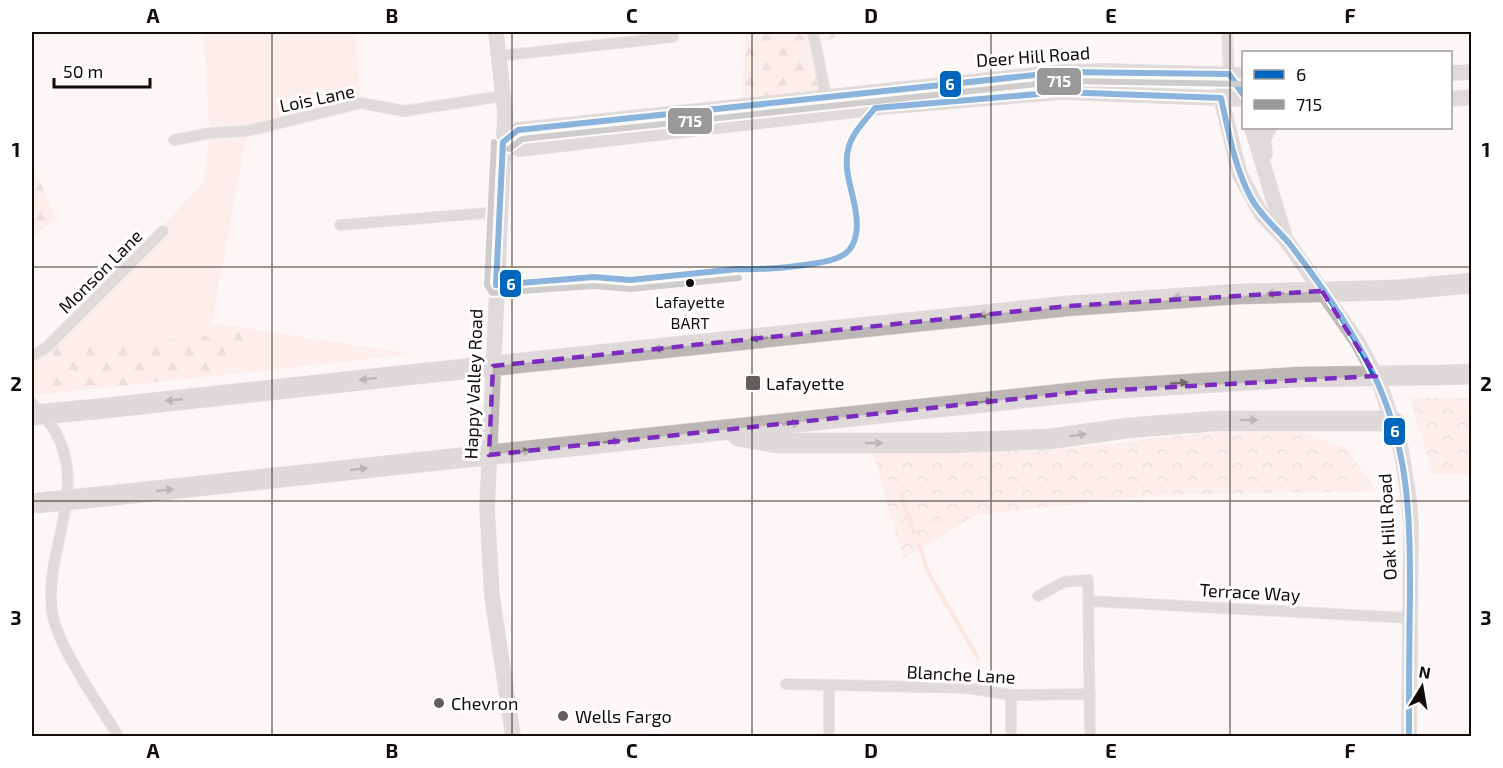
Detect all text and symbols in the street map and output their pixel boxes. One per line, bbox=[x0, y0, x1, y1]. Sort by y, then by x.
text: A bbox=[146, 3, 160, 27]
text: B bbox=[386, 3, 398, 27]
text: C bbox=[626, 3, 638, 27]
text: D bbox=[864, 3, 878, 27]
text: E bbox=[1105, 3, 1117, 27]
text: F bbox=[1344, 3, 1356, 27]
street label: Deer Hill Road bbox=[975, 41, 1091, 71]
scale bar bbox=[54, 51, 150, 89]
legend bbox=[1242, 51, 1452, 129]
text: 50 m bbox=[63, 60, 103, 82]
text: 6 bbox=[1296, 63, 1306, 85]
line badge: 715 bbox=[1036, 67, 1082, 96]
line badge: 6 bbox=[939, 70, 962, 98]
text: 715 bbox=[1047, 71, 1071, 90]
text: 6 bbox=[945, 74, 955, 93]
street label: Lois Lane bbox=[277, 79, 357, 117]
text: 715 bbox=[1296, 93, 1322, 115]
line badge: 715 bbox=[667, 107, 713, 135]
text: 715 bbox=[678, 111, 702, 130]
text: 1 bbox=[12, 137, 20, 161]
text: 1 bbox=[1482, 137, 1490, 161]
street label: Monson Lane bbox=[53, 224, 147, 318]
line badge: 6 bbox=[499, 269, 522, 298]
text: 6 bbox=[506, 274, 516, 293]
marker: Lafayette BART bbox=[684, 277, 696, 289]
one-way arrow bbox=[1265, 288, 1284, 297]
place label: Lafayette BART bbox=[655, 292, 725, 332]
one-way arrow bbox=[1171, 292, 1190, 301]
street label: Happy Valley Road bbox=[459, 308, 487, 460]
one-way arrow bbox=[977, 309, 996, 319]
one-way arrow bbox=[750, 333, 769, 343]
one-way arrow bbox=[652, 343, 671, 353]
text: 2 bbox=[10, 371, 22, 395]
text: 2 bbox=[1480, 371, 1492, 395]
place label: Lafayette bbox=[766, 372, 844, 394]
marker: Lafayette bbox=[744, 374, 762, 392]
one-way arrow bbox=[359, 375, 378, 384]
one-way arrow bbox=[1169, 379, 1188, 388]
one-way arrow bbox=[165, 395, 184, 405]
one-way arrow bbox=[975, 397, 994, 407]
one-way arrow bbox=[1240, 415, 1259, 425]
line badge: 6 bbox=[1383, 417, 1406, 446]
one-way arrow bbox=[782, 420, 801, 429]
text: 6 bbox=[1390, 421, 1400, 440]
one-way arrow bbox=[1068, 430, 1087, 439]
one-way arrow bbox=[602, 437, 621, 447]
one-way arrow bbox=[865, 438, 884, 448]
one-way arrow bbox=[513, 447, 532, 456]
one-way arrow bbox=[350, 464, 369, 474]
street label: Oak Hill Road bbox=[1373, 473, 1401, 581]
one-way arrow bbox=[156, 485, 175, 494]
street label: Terrace Way bbox=[1199, 578, 1301, 606]
text: 3 bbox=[10, 605, 22, 629]
text: 3 bbox=[1480, 605, 1492, 629]
north arrow bbox=[1392, 657, 1452, 717]
street label: Blanche Lane bbox=[906, 660, 1016, 688]
text: N bbox=[1417, 661, 1432, 682]
place label: Chevron bbox=[451, 692, 519, 714]
marker: Chevron bbox=[432, 696, 446, 710]
place label: Wells Fargo bbox=[575, 705, 672, 727]
marker: Wells Fargo bbox=[556, 709, 570, 723]
text: A bbox=[146, 738, 160, 762]
text: B bbox=[386, 738, 398, 762]
text: C bbox=[626, 738, 638, 762]
text: D bbox=[864, 738, 878, 762]
text: E bbox=[1105, 738, 1117, 762]
text: F bbox=[1344, 738, 1356, 762]

